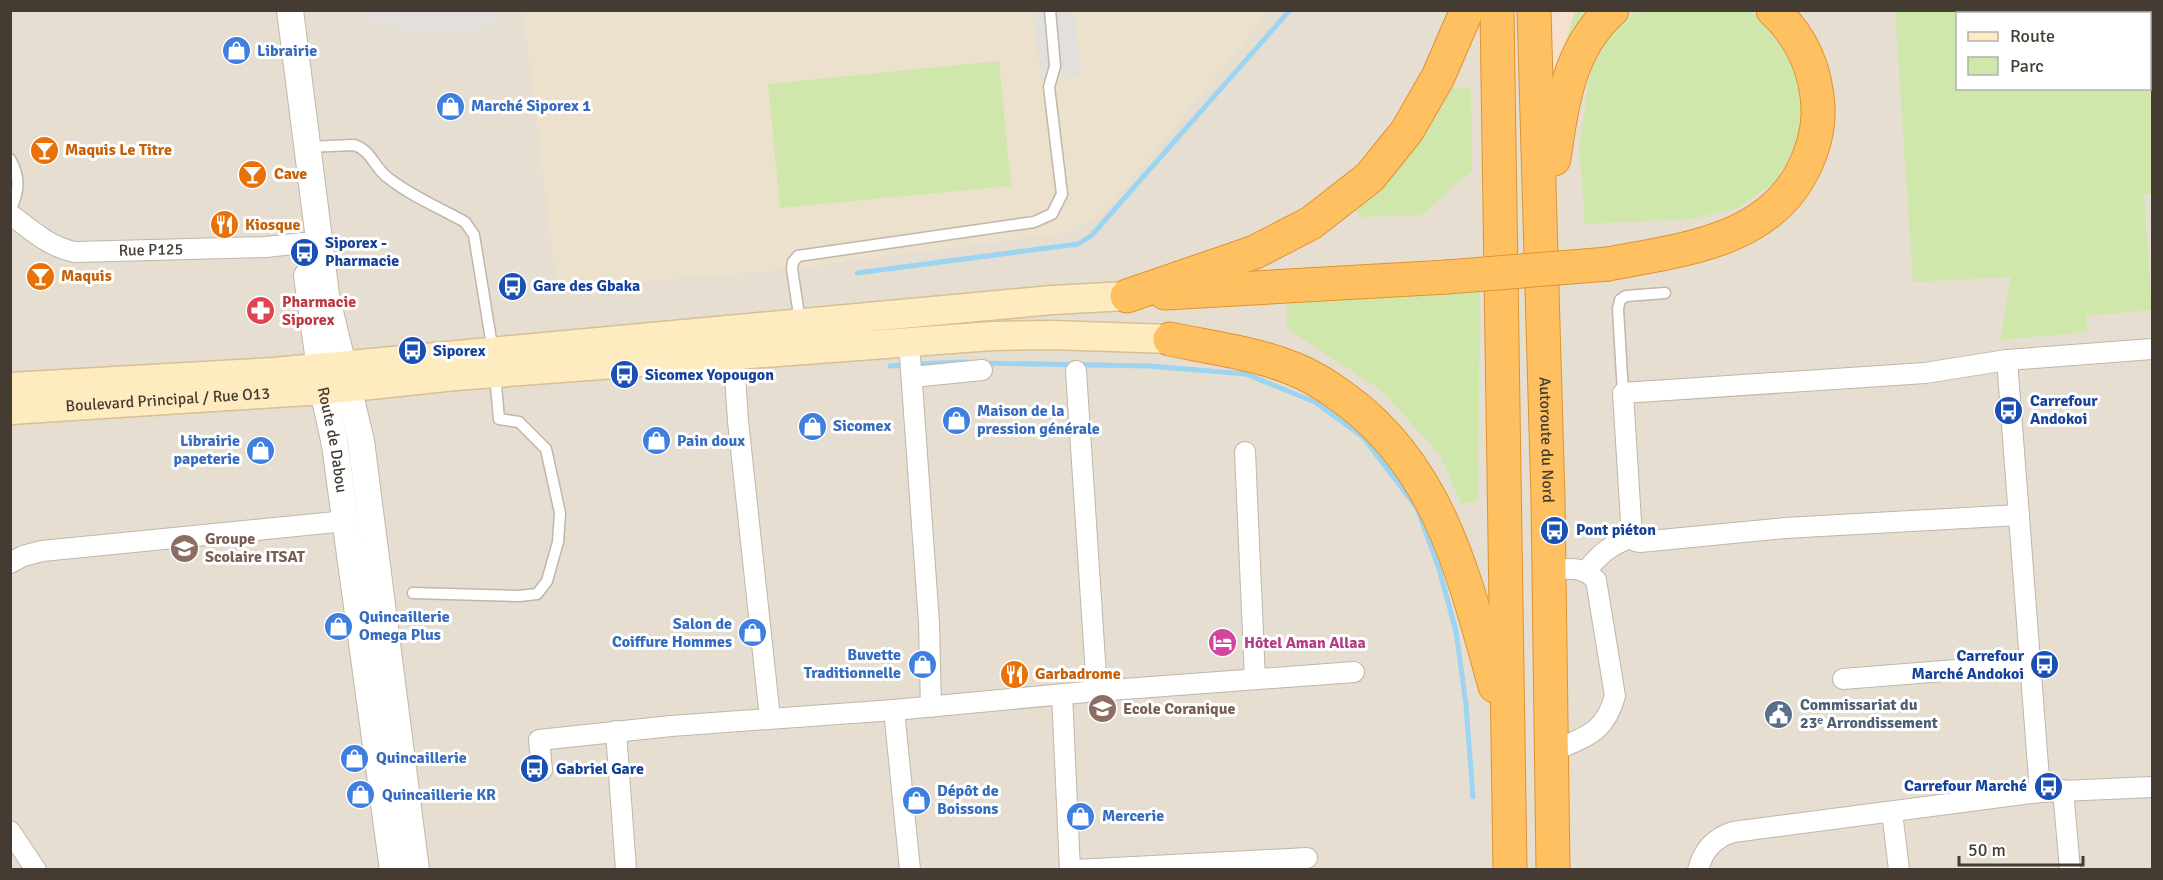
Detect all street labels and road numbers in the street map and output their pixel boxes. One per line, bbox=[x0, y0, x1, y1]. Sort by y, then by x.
street label: Rue P125 bbox=[118, 239, 183, 261]
street label: Autoroute du Nord bbox=[1535, 377, 1558, 503]
street label: Boulevard Principal / Rue O13 bbox=[65, 383, 271, 416]
street label: Route de Dabou bbox=[313, 385, 351, 494]

